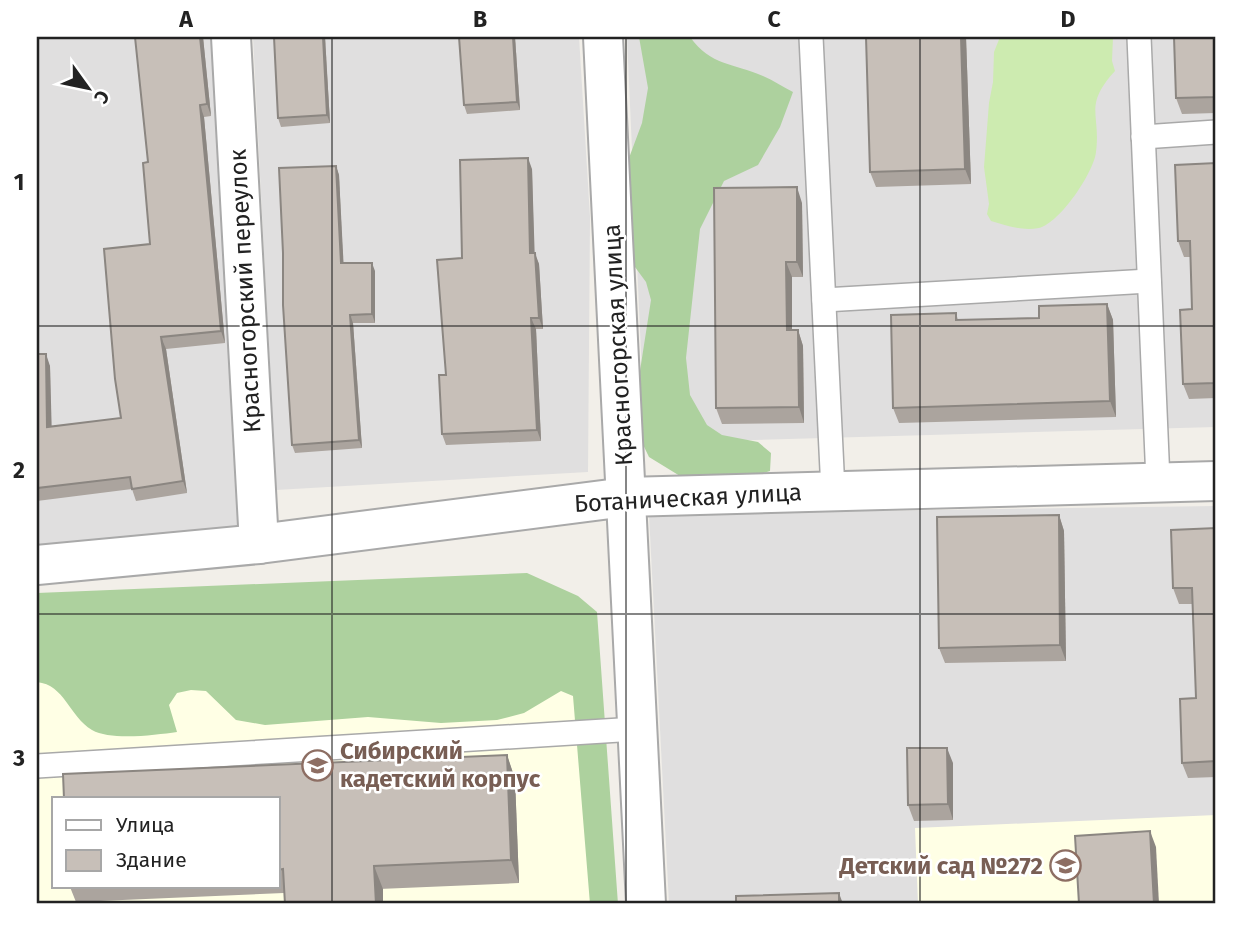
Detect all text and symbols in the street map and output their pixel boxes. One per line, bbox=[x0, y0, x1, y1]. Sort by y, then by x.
text: A bbox=[178, 5, 193, 33]
text: B bbox=[473, 5, 487, 33]
text: C bbox=[767, 5, 781, 33]
text: D bbox=[1061, 5, 1076, 33]
north arrow bbox=[52, 52, 122, 122]
text: С bbox=[89, 86, 114, 108]
street label: Красногорский переулок bbox=[224, 148, 266, 434]
text: 1 bbox=[14, 168, 24, 196]
street label: Красногорская улица bbox=[598, 223, 638, 467]
text: 2 bbox=[13, 456, 25, 484]
street label: Ботаническая улица bbox=[573, 478, 803, 518]
place label: Сибирский кадетский корпус bbox=[340, 737, 541, 793]
text: 3 bbox=[12, 744, 25, 772]
school or university icon: Сибирский кадетский корпус bbox=[300, 748, 334, 782]
legend bbox=[52, 797, 280, 888]
text: Улица bbox=[116, 812, 175, 838]
text: Здание bbox=[116, 847, 187, 873]
school or university icon: Детский сад №272 bbox=[1049, 849, 1083, 883]
place label: Детский сад №272 bbox=[839, 852, 1043, 880]

